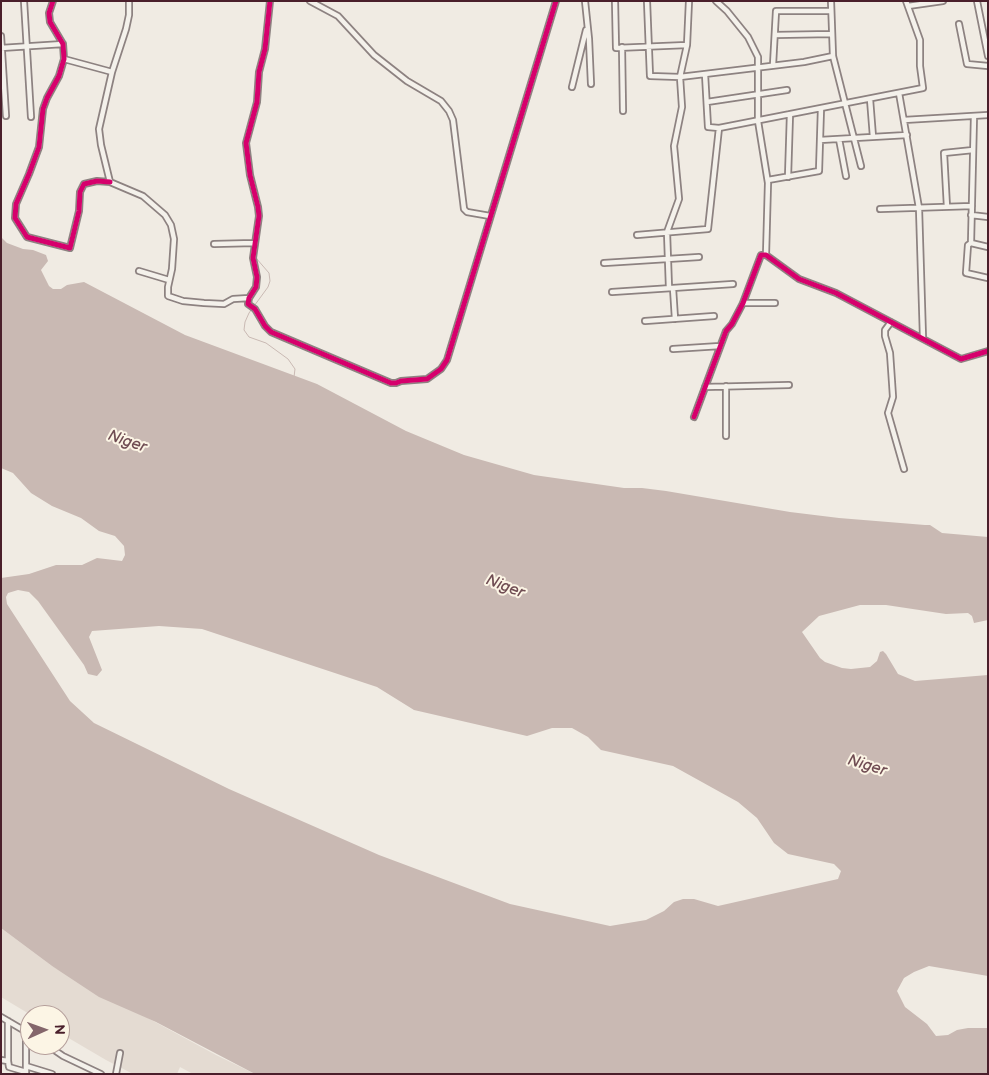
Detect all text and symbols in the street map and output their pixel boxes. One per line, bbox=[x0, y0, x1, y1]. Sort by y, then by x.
water label: Niger bbox=[105, 426, 149, 458]
water label: Niger bbox=[483, 571, 527, 603]
water label: Niger bbox=[845, 751, 889, 781]
north arrow bbox=[20, 1005, 70, 1055]
text: N bbox=[51, 1024, 68, 1035]

